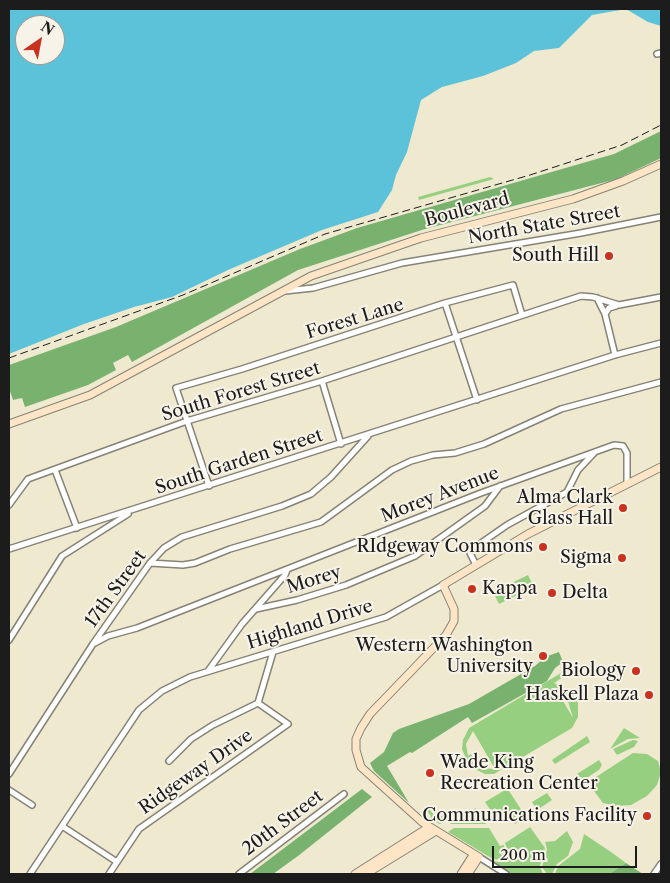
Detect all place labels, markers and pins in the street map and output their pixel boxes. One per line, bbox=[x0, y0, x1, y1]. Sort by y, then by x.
place label: South Hill bbox=[512, 245, 599, 267]
marker: South Hill bbox=[603, 250, 615, 262]
place label: Alma Clark Glass Hall bbox=[517, 487, 613, 530]
marker: Alma Clark Glass Hall bbox=[617, 502, 629, 514]
place label: RIdgeway Commons bbox=[356, 536, 533, 558]
marker: RIdgeway Commons bbox=[537, 541, 549, 553]
place label: Sigma bbox=[560, 547, 612, 569]
marker: Sigma bbox=[616, 552, 628, 564]
place label: Kappa bbox=[482, 578, 537, 600]
place label: Delta bbox=[562, 582, 608, 604]
marker: Kappa bbox=[466, 583, 478, 595]
marker: Delta bbox=[546, 587, 558, 599]
place label: Western Washington University bbox=[355, 635, 533, 678]
marker: Western Washington University bbox=[537, 650, 549, 662]
place label: Biology bbox=[561, 660, 626, 682]
marker: Biology bbox=[630, 665, 642, 677]
place label: Haskell Plaza bbox=[526, 684, 639, 706]
marker: Haskell Plaza bbox=[643, 689, 655, 701]
place label: Wade King Recreation Center bbox=[440, 752, 598, 794]
marker: Wade King Recreation Center bbox=[424, 767, 436, 779]
place label: Communications Facility bbox=[422, 805, 637, 827]
marker: Communications Facility bbox=[641, 810, 653, 822]

